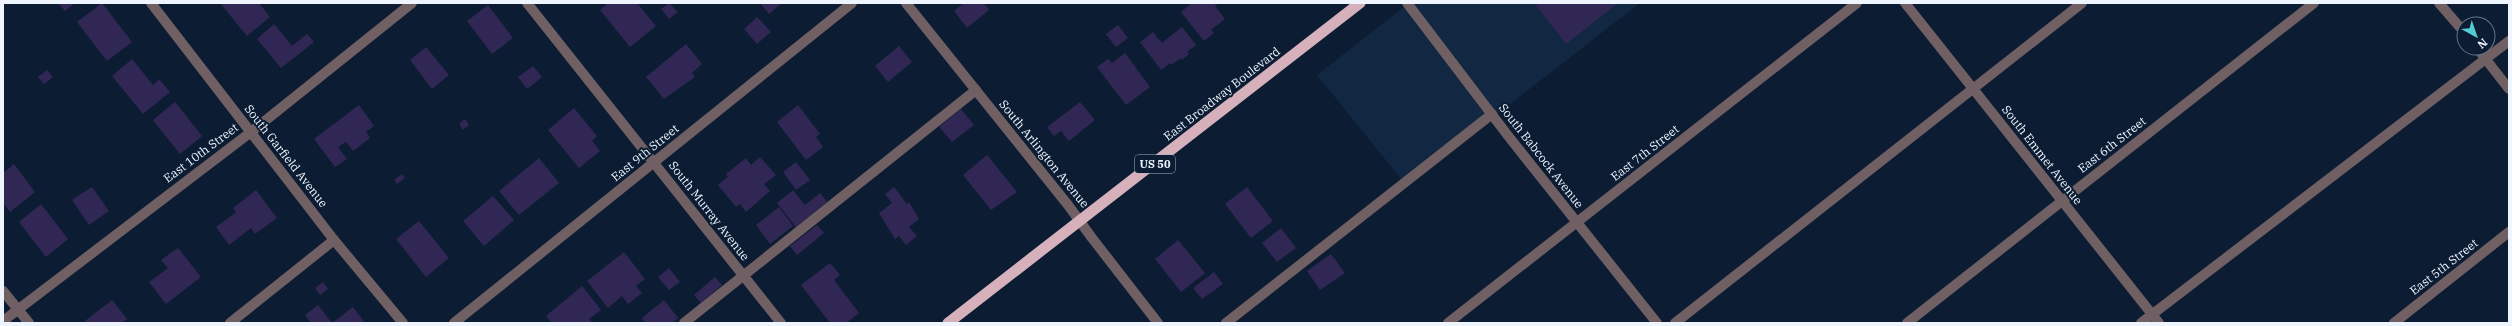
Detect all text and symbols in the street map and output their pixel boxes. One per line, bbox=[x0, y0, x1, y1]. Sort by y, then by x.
north arrow bbox=[2456, 16, 2496, 56]
text: N bbox=[2474, 36, 2490, 52]
street label: East Broadway Boulevard bbox=[1160, 43, 1283, 144]
street label: South Arlington Avenue bbox=[996, 97, 1093, 211]
street label: South Babcock Avenue bbox=[1496, 100, 1587, 211]
street label: South Garfield Avenue bbox=[242, 101, 331, 210]
street label: South Emmet Avenue bbox=[1999, 102, 2086, 207]
street label: East 6th Street bbox=[2075, 113, 2149, 176]
street label: East 10th Street bbox=[160, 120, 241, 186]
street label: East 9th Street bbox=[608, 121, 681, 184]
street label: East 7th Street bbox=[1608, 121, 1682, 184]
road number: US 50 bbox=[1135, 155, 1175, 173]
street label: South Murray Avenue bbox=[666, 158, 753, 263]
street label: East 5th Street bbox=[2407, 235, 2481, 298]

